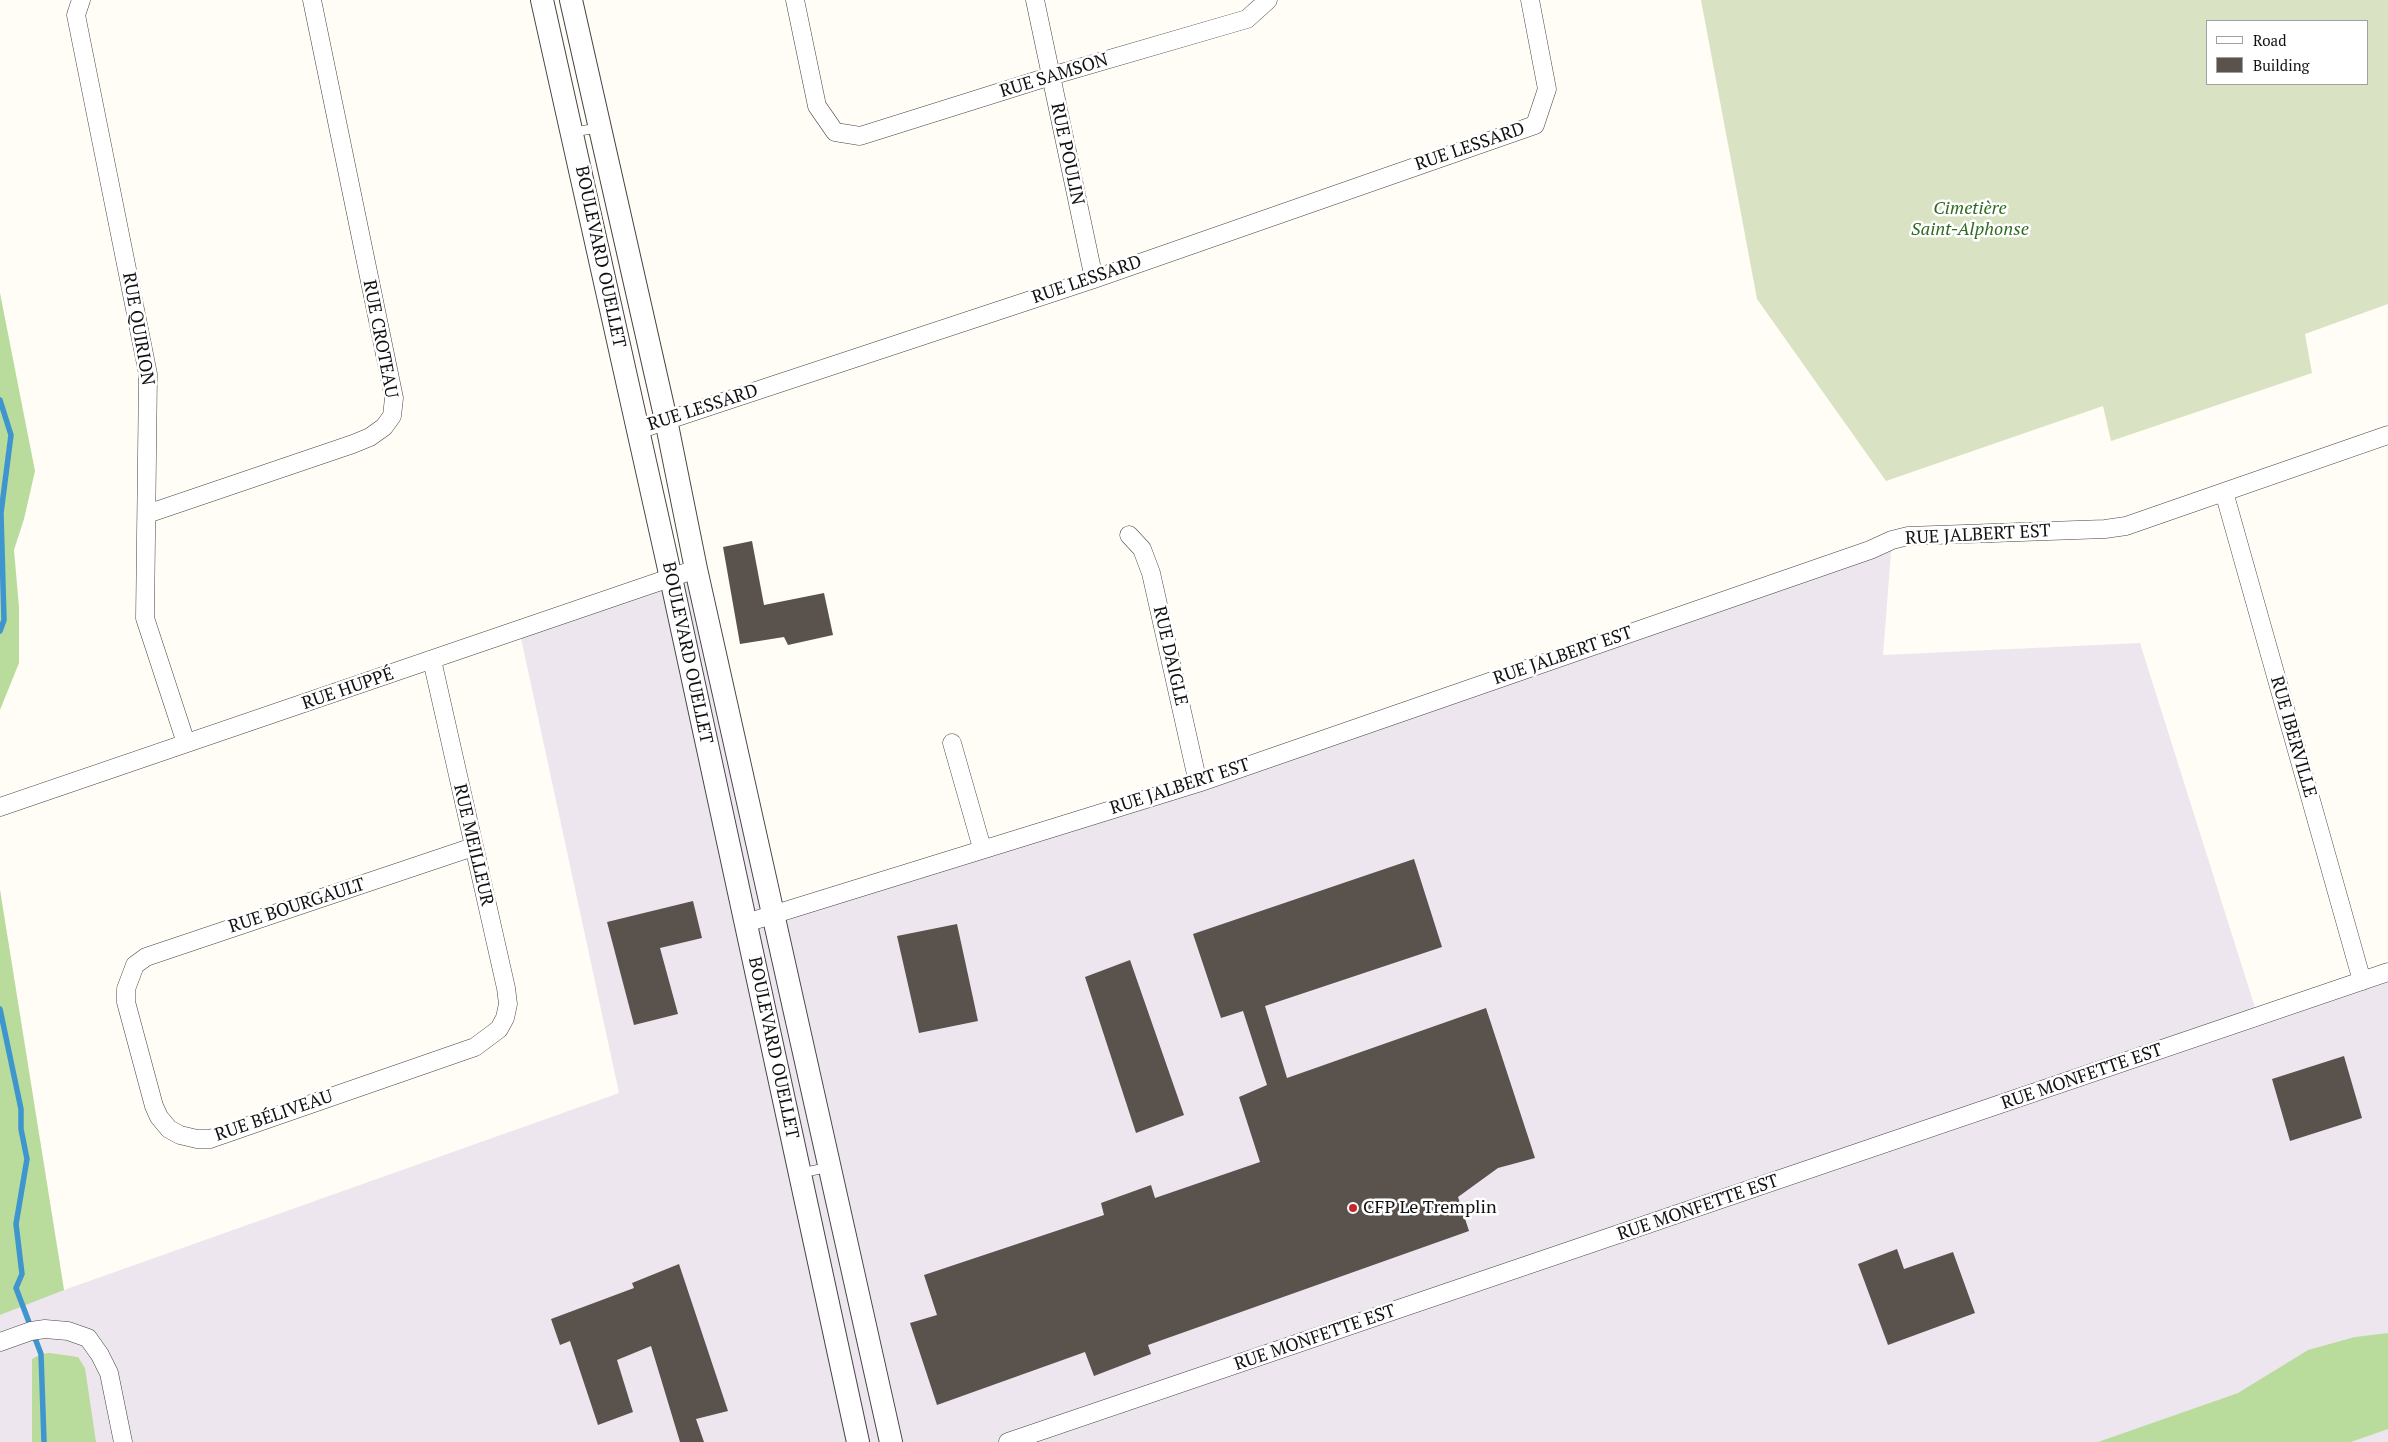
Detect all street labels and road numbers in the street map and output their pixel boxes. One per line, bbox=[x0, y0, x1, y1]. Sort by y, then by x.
street label: RUE SAMSON bbox=[997, 49, 1111, 103]
street label: RUE POULIN bbox=[1046, 101, 1088, 207]
street label: RUE LESSARD bbox=[1412, 118, 1528, 176]
street label: BOULEVARD OUELLET bbox=[570, 164, 630, 350]
street label: RUE LESSARD bbox=[1029, 251, 1145, 309]
street label: RUE QUIRION bbox=[117, 271, 159, 387]
street label: RUE CROTEAU bbox=[358, 278, 402, 400]
street label: RUE LESSARD bbox=[645, 380, 761, 436]
street label: RUE JALBERT EST bbox=[1905, 520, 2051, 550]
street label: BOULEVARD OUELLET bbox=[657, 560, 717, 746]
street label: RUE DAIGLE bbox=[1148, 604, 1192, 708]
street label: RUE JALBERT EST bbox=[1491, 622, 1635, 690]
street label: RUE HUPPÉ bbox=[299, 663, 397, 715]
street label: RUE IBERVILLE bbox=[2265, 674, 2321, 800]
street label: RUE JALBERT EST bbox=[1107, 754, 1253, 820]
street label: RUE MEILLEUR bbox=[448, 782, 498, 908]
street label: RUE BOURGAULT bbox=[226, 874, 368, 938]
street label: BOULEVARD OUELLET bbox=[743, 955, 803, 1141]
street label: RUE MONFETTE EST bbox=[1999, 1039, 2165, 1115]
street label: RUE BÉLIVEAU bbox=[212, 1086, 336, 1146]
street label: RUE MONFETTE EST bbox=[1615, 1170, 1781, 1246]
street label: RUE MONFETTE EST bbox=[1232, 1300, 1398, 1376]

